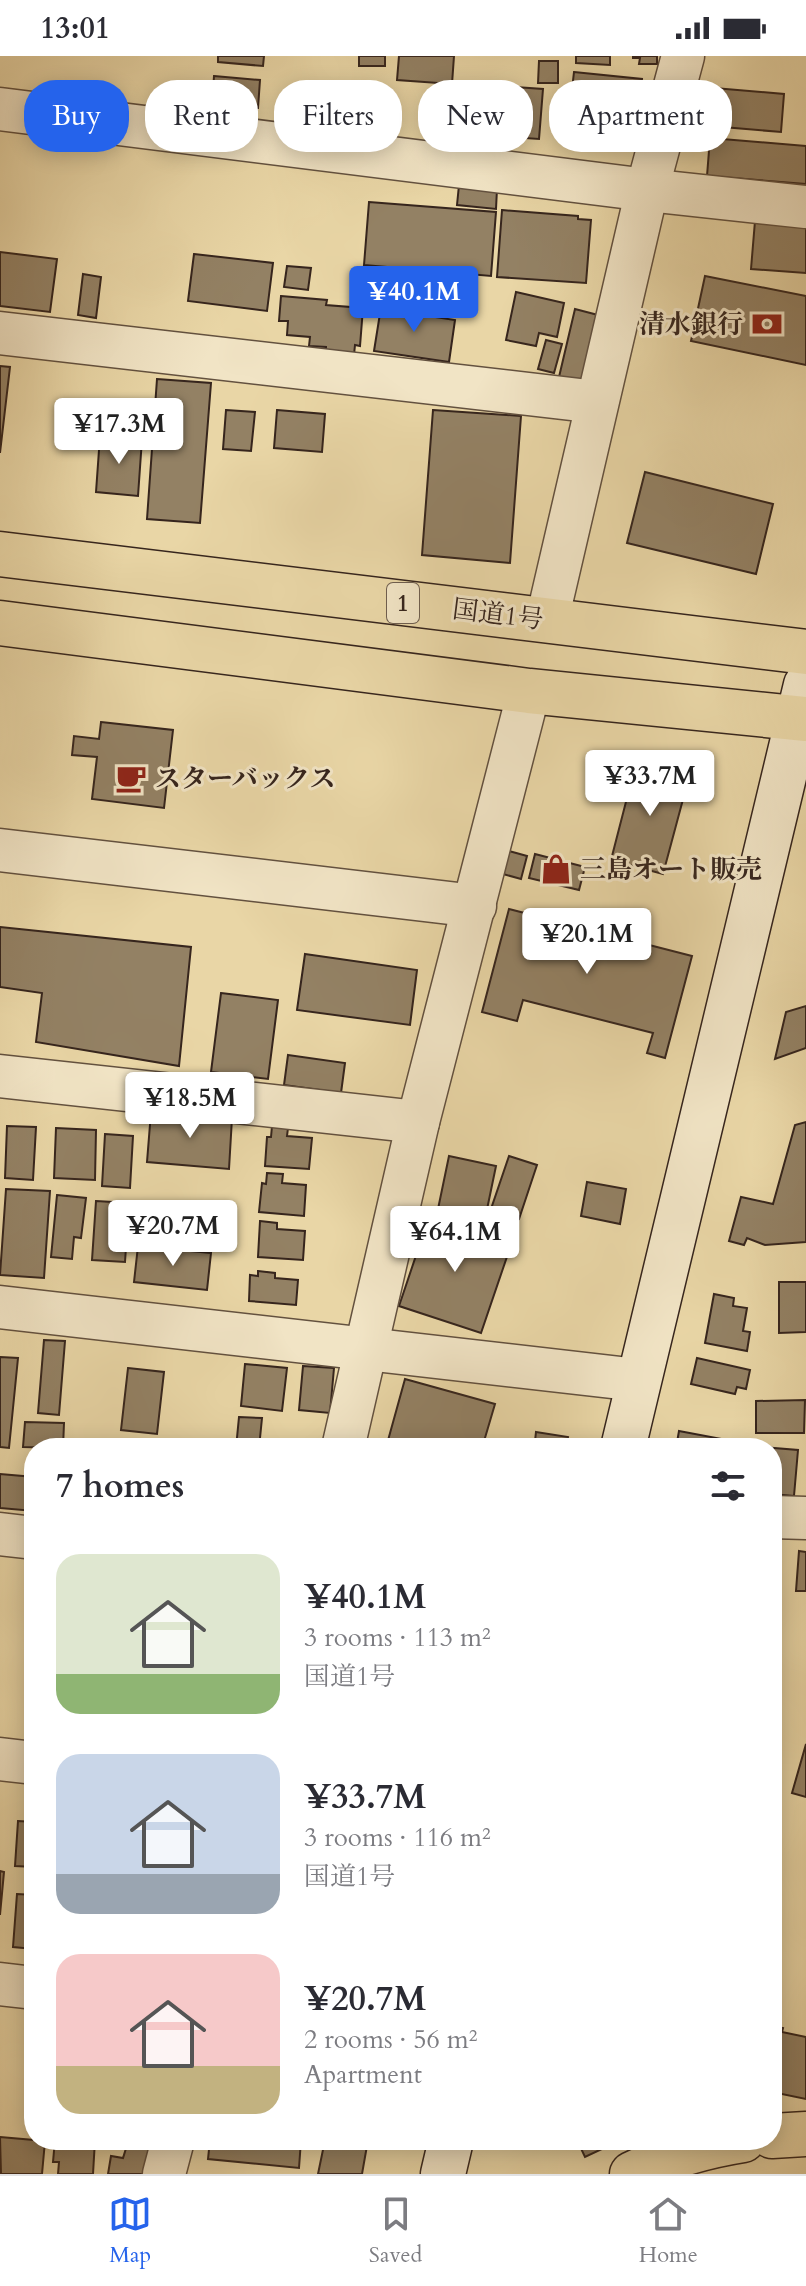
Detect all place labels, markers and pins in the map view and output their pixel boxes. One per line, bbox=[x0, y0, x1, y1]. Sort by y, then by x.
pin: ¥40.1M bbox=[349, 266, 479, 334]
place label: 清水銀行 bbox=[639, 307, 743, 342]
bank icon: 清水銀行 bbox=[750, 307, 784, 341]
pin: ¥17.3M bbox=[54, 398, 184, 466]
pin: ¥33.7M bbox=[585, 750, 715, 818]
cafe icon: スターバックス bbox=[114, 761, 148, 795]
place label: スターバックス bbox=[155, 761, 335, 796]
shop icon: 三島オート販売 bbox=[539, 852, 573, 886]
place label: 三島オート販売 bbox=[580, 852, 762, 887]
pin: ¥20.1M bbox=[522, 908, 652, 976]
pin: ¥18.5M bbox=[125, 1072, 255, 1140]
pin: ¥20.7M bbox=[108, 1200, 238, 1268]
pin: ¥64.1M bbox=[390, 1206, 520, 1274]

